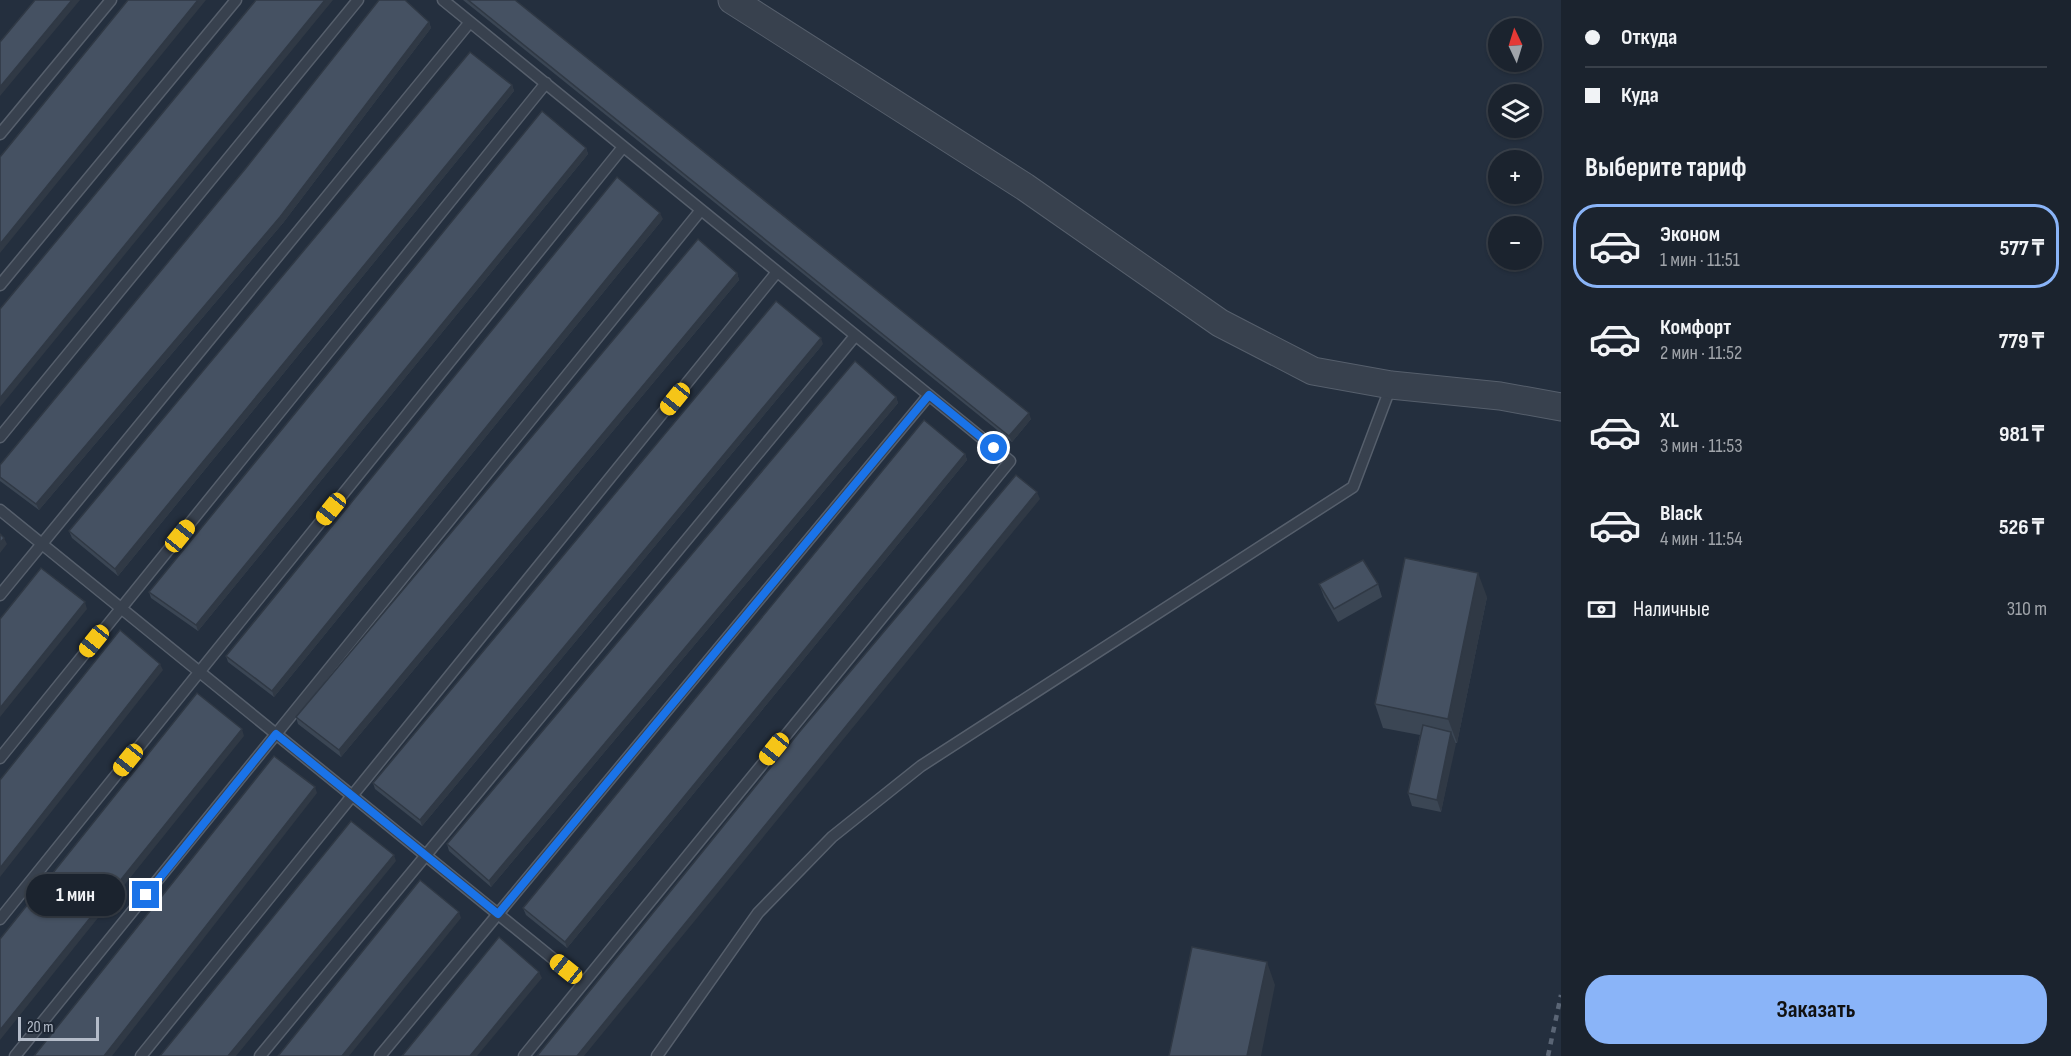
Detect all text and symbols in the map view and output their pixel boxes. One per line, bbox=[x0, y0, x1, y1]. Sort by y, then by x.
north arrow bbox=[1488, 18, 1542, 72]
map controls bbox=[1488, 18, 1542, 270]
text: Откуда bbox=[1621, 24, 1677, 51]
text: Куда bbox=[1621, 82, 1659, 109]
button: layers bbox=[1488, 84, 1542, 138]
button: + bbox=[1488, 150, 1542, 204]
text: Выберите тариф bbox=[1585, 152, 1747, 184]
button: − bbox=[1488, 216, 1542, 270]
icon: car bbox=[1588, 219, 1642, 273]
text: Эконом bbox=[1660, 221, 1720, 248]
text: 577 ₸ bbox=[2000, 235, 2044, 262]
text: 1 мин · 11:51 bbox=[1660, 248, 1740, 272]
icon: car bbox=[1588, 312, 1642, 366]
text: Комфорт bbox=[1660, 314, 1731, 341]
text: 779 ₸ bbox=[1999, 328, 2044, 355]
text: 2 мин · 11:52 bbox=[1660, 341, 1742, 365]
car bbox=[657, 379, 693, 419]
icon: car bbox=[1588, 405, 1642, 459]
text: XL bbox=[1660, 407, 1679, 434]
text: 981 ₸ bbox=[1999, 421, 2044, 448]
route start bbox=[980, 434, 1007, 461]
text: 3 мин · 11:53 bbox=[1660, 434, 1743, 458]
car bbox=[313, 489, 349, 529]
icon: car bbox=[1588, 498, 1642, 552]
text: Black bbox=[1660, 500, 1702, 527]
text: 526 ₸ bbox=[1999, 514, 2044, 541]
car bbox=[162, 516, 198, 556]
text: 4 мин · 11:54 bbox=[1660, 527, 1743, 551]
icon: cash bbox=[1585, 593, 1618, 626]
text: Наличные bbox=[1633, 596, 1710, 623]
text: 310 m bbox=[2007, 597, 2047, 621]
car bbox=[76, 621, 112, 661]
car bbox=[756, 729, 792, 769]
car bbox=[110, 740, 146, 780]
callout: 1 мин bbox=[26, 874, 125, 916]
route end bbox=[132, 881, 159, 908]
text: 1 мин bbox=[56, 883, 95, 907]
car bbox=[546, 951, 586, 987]
button: Заказать bbox=[1585, 975, 2047, 1044]
scale bar bbox=[18, 1014, 99, 1042]
text: 20 m bbox=[27, 1018, 54, 1037]

